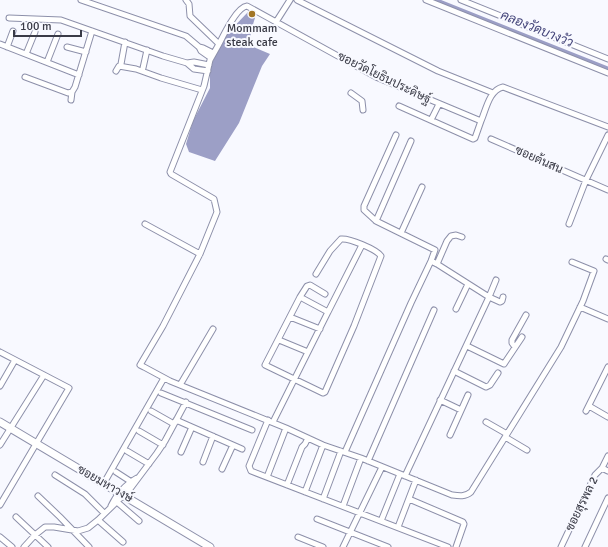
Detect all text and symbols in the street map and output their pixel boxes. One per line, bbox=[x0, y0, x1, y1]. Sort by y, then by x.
water label: คลองวัดบางวัว bbox=[498, 7, 576, 51]
marker: Mommam steak cafe bbox=[247, 9, 257, 19]
scale bar bbox=[14, 12, 81, 38]
text: 100 m bbox=[20, 19, 52, 34]
place label: Mommam steak cafe bbox=[226, 21, 278, 50]
street label: ซอยวัดโยธินประดิษฐ์ bbox=[335, 48, 434, 107]
street label: ซอยต้นสน bbox=[513, 143, 566, 177]
street label: ซอยมหาวงษ์ bbox=[74, 461, 137, 506]
street label: ซอยสุรพล 2 bbox=[562, 474, 603, 534]

